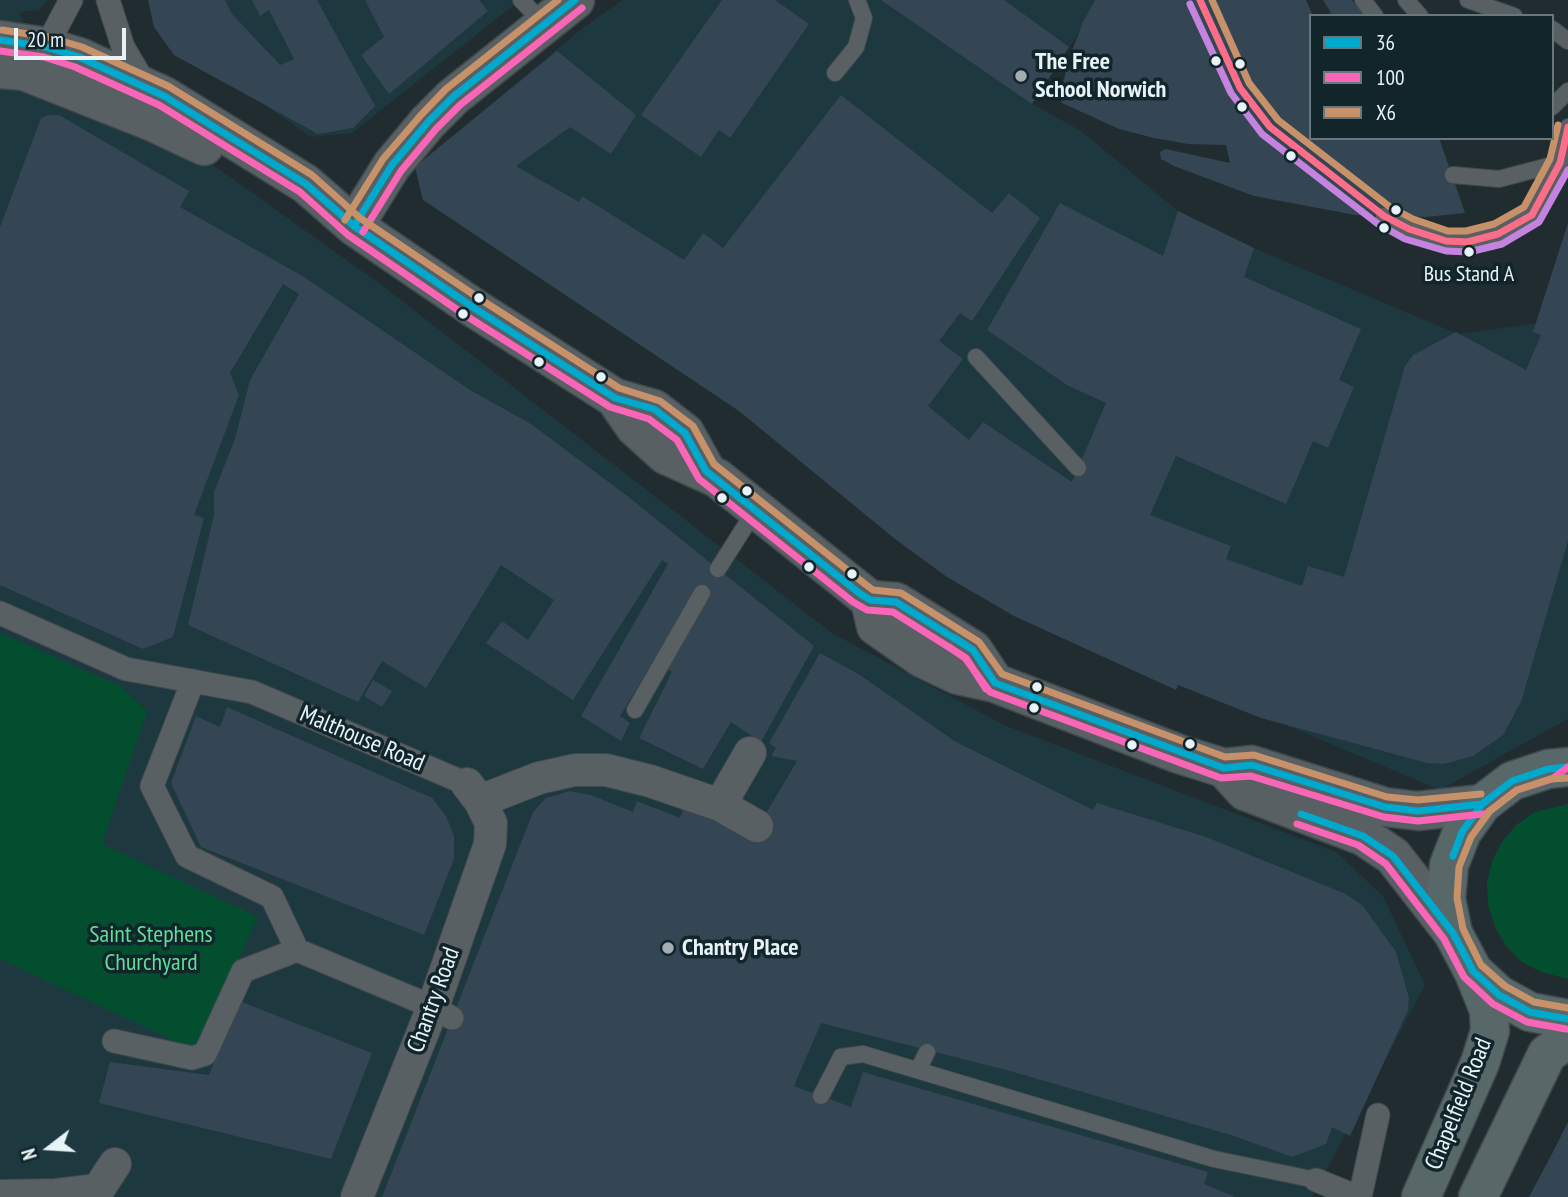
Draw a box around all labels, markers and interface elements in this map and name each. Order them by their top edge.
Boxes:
scale bar [18,14,130,58]
legend [1309,14,1554,140]
text: 20 m [27,26,64,53]
text: 36 [1376,29,1395,56]
place label: The Free School Norwich [1035,48,1166,104]
unlabelled marker [1209,54,1223,68]
unlabelled marker [1233,57,1247,71]
text: 100 [1376,64,1404,91]
marker: The Free School Norwich [1013,68,1029,84]
text: X6 [1376,99,1396,126]
unlabelled marker [1235,100,1249,114]
unlabelled marker [1284,149,1298,163]
unlabelled marker [1389,203,1403,217]
unlabelled marker [1377,221,1391,235]
marker: Bus Stand A [1462,245,1476,259]
place label: Bus Stand A [1424,262,1514,288]
unlabelled marker [472,291,486,305]
unlabelled marker [456,307,470,321]
unlabelled marker [532,355,546,369]
unlabelled marker [594,370,608,384]
unlabelled marker [740,484,754,498]
unlabelled marker [715,491,729,505]
unlabelled marker [802,560,816,574]
unlabelled marker [845,567,859,581]
unlabelled marker [1030,680,1044,694]
street label: Malthouse Road [295,700,429,778]
unlabelled marker [1027,701,1041,715]
unlabelled marker [1183,737,1197,751]
unlabelled marker [1125,738,1139,752]
park label: Saint Stephens Churchyard [89,921,213,977]
place label: Chantry Place [682,934,799,962]
marker: Chantry Place [660,940,676,956]
street label: Chantry Road [402,943,466,1057]
street label: Chapelfield Road [1420,1034,1498,1174]
north arrow [14,1113,84,1183]
text: N [16,1146,42,1163]

